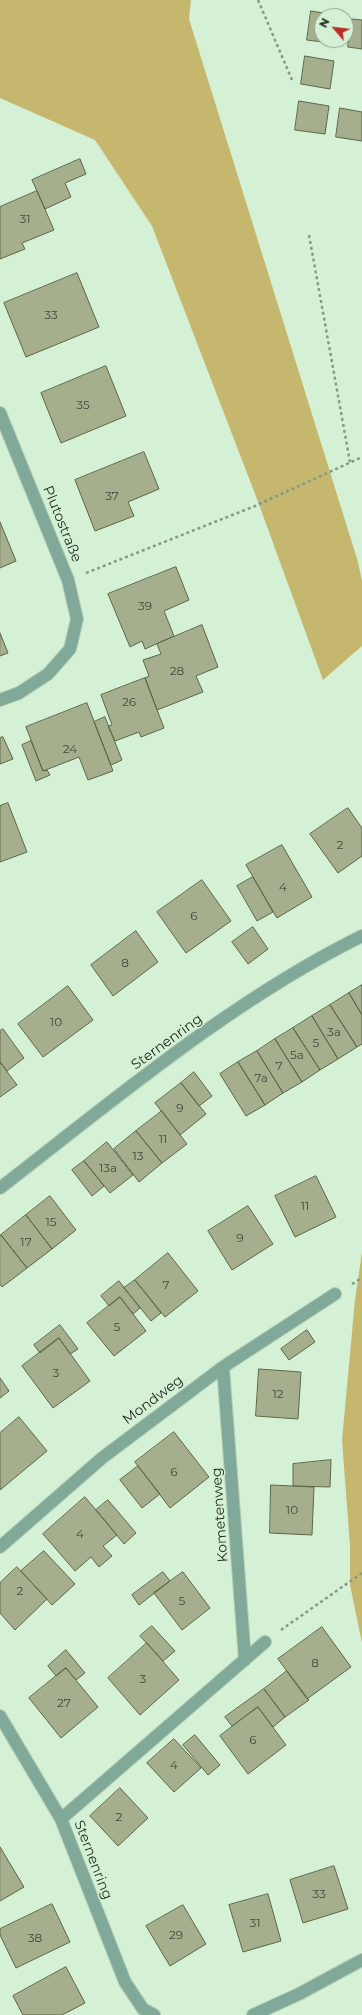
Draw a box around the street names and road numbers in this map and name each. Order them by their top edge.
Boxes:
street label: Plutostraße [39,483,85,565]
street label: Sternenring [128,1011,206,1073]
street label: Mondweg [119,1372,187,1428]
street label: Kometenweg [208,1467,232,1563]
street label: Sternenring [70,1818,116,1902]

